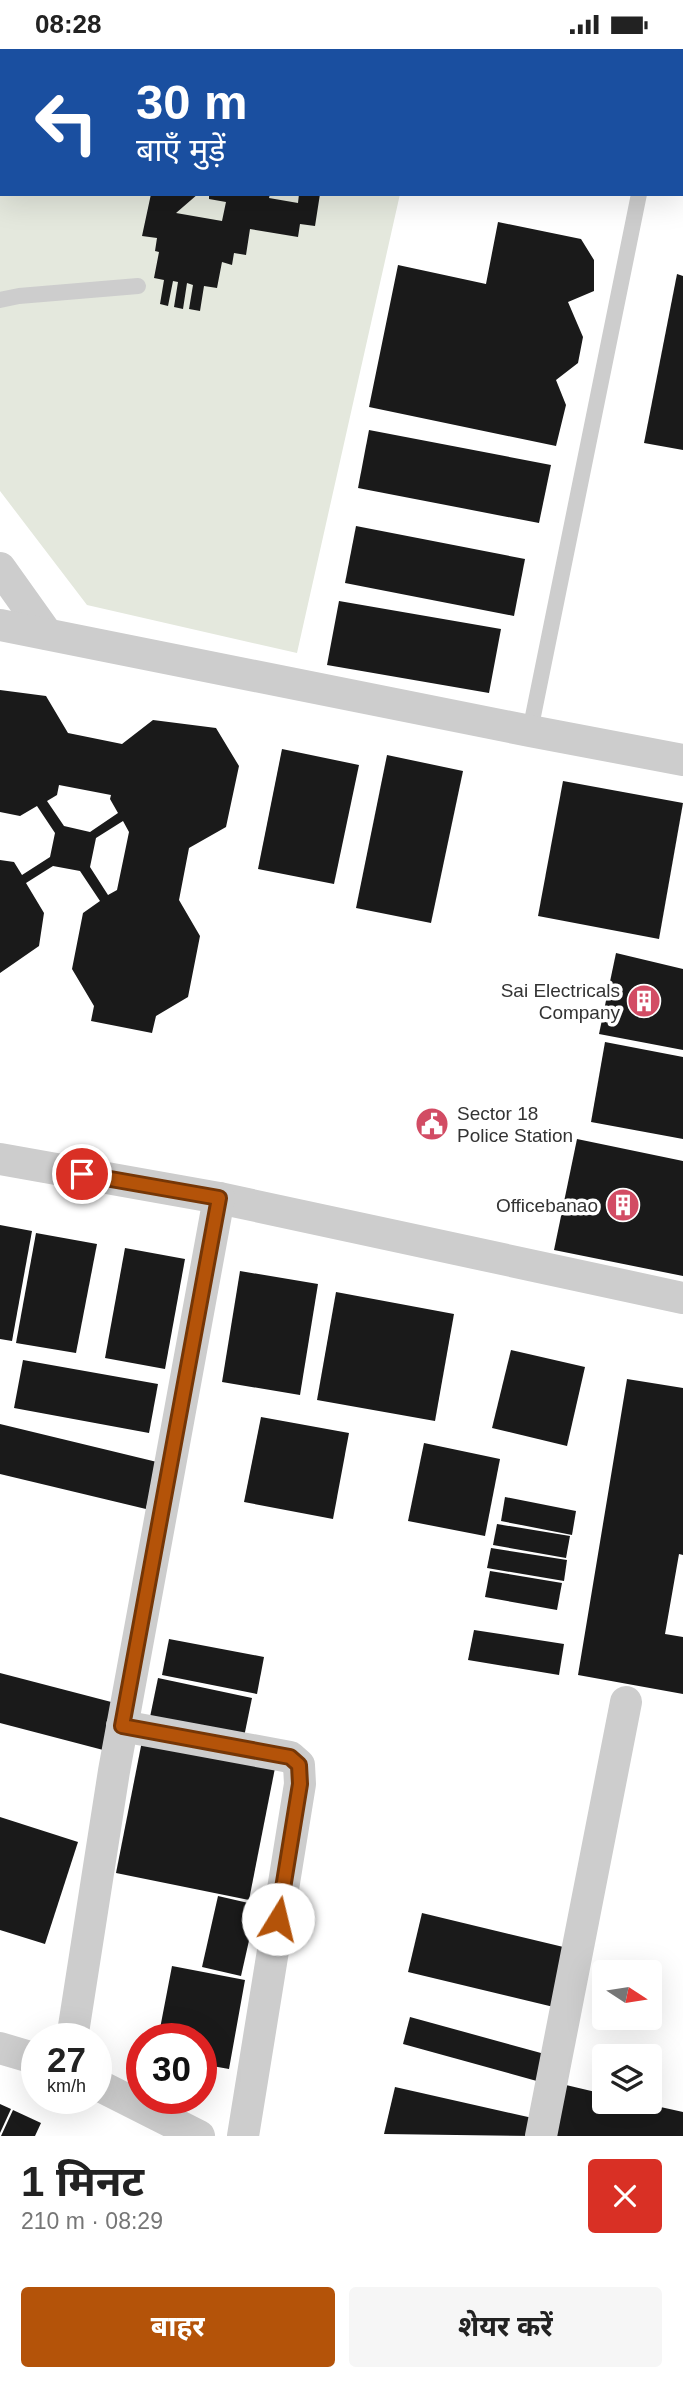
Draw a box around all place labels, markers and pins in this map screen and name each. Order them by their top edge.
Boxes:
place label: Sai Electricals Company [501,980,620,1023]
building icon: Sai Electricals Company [625,982,663,1020]
place label: Sector 18 Police Station [457,1103,573,1146]
public building icon: Sector 18 Police Station [413,1105,451,1143]
pin [52,1144,112,1204]
building icon: Officebanao [604,1186,642,1224]
place label: Officebanao [496,1195,598,1216]

